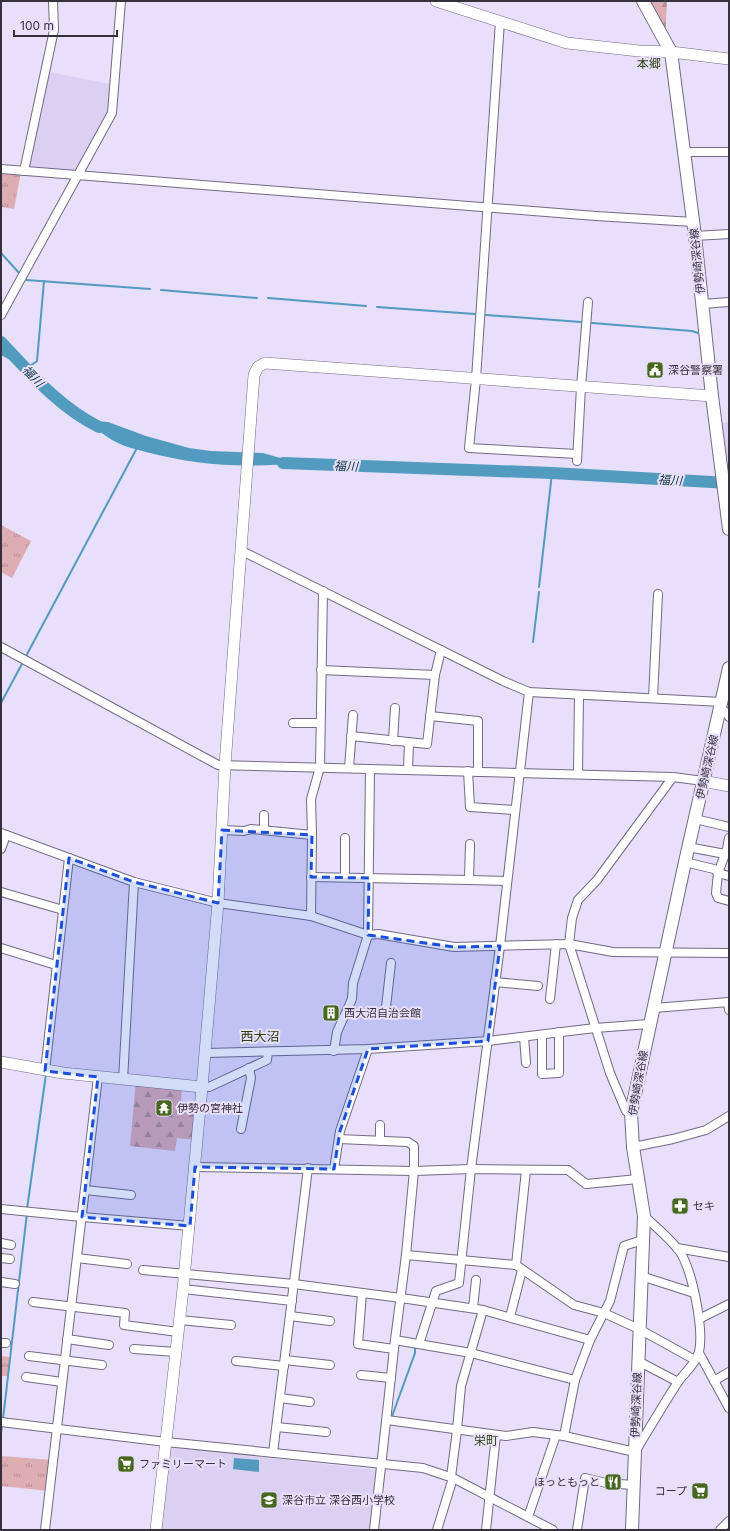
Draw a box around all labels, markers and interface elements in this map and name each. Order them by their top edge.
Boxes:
scale bar [14,12,117,38]
text: 100 m [20,18,54,33]
district label: 本郷 [637,56,661,71]
street label: 伊勢崎深谷線 [687,227,707,295]
public building icon: 深谷警察署 [645,360,665,380]
water label: 福川 [19,362,48,391]
place label: 深谷警察署 [668,363,723,377]
water label: 福川 [334,458,360,474]
water label: 福川 [658,472,684,488]
street label: 伊勢崎深谷線 [693,733,721,801]
building icon: 西大沼自治会館 [321,1003,341,1023]
place label: 西大沼自治会館 [344,1006,421,1020]
district label: 西大沼 [240,1028,280,1044]
street label: 伊勢崎深谷線 [625,1049,651,1117]
temple icon: 伊勢の宮神社 [154,1098,174,1118]
place label: 伊勢の宮神社 [177,1101,243,1115]
pharmacy icon: セキ [670,1196,690,1216]
place label: セキ [693,1199,715,1213]
street label: 伊勢崎深谷線 [628,1372,644,1438]
district label: 栄町 [474,1433,498,1448]
supermarket icon: ファミリーマート [116,1454,136,1474]
place label: ファミリーマート [139,1457,227,1471]
restaurant icon: ほっともっと [603,1472,623,1492]
place label: ほっともっと [534,1475,600,1489]
supermarket icon: コープ [690,1481,710,1501]
place label: コープ [655,1484,687,1498]
school or university icon: 深谷市立 深谷西小学校 [259,1490,279,1510]
place label: 深谷市立 深谷西小学校 [282,1493,395,1507]

